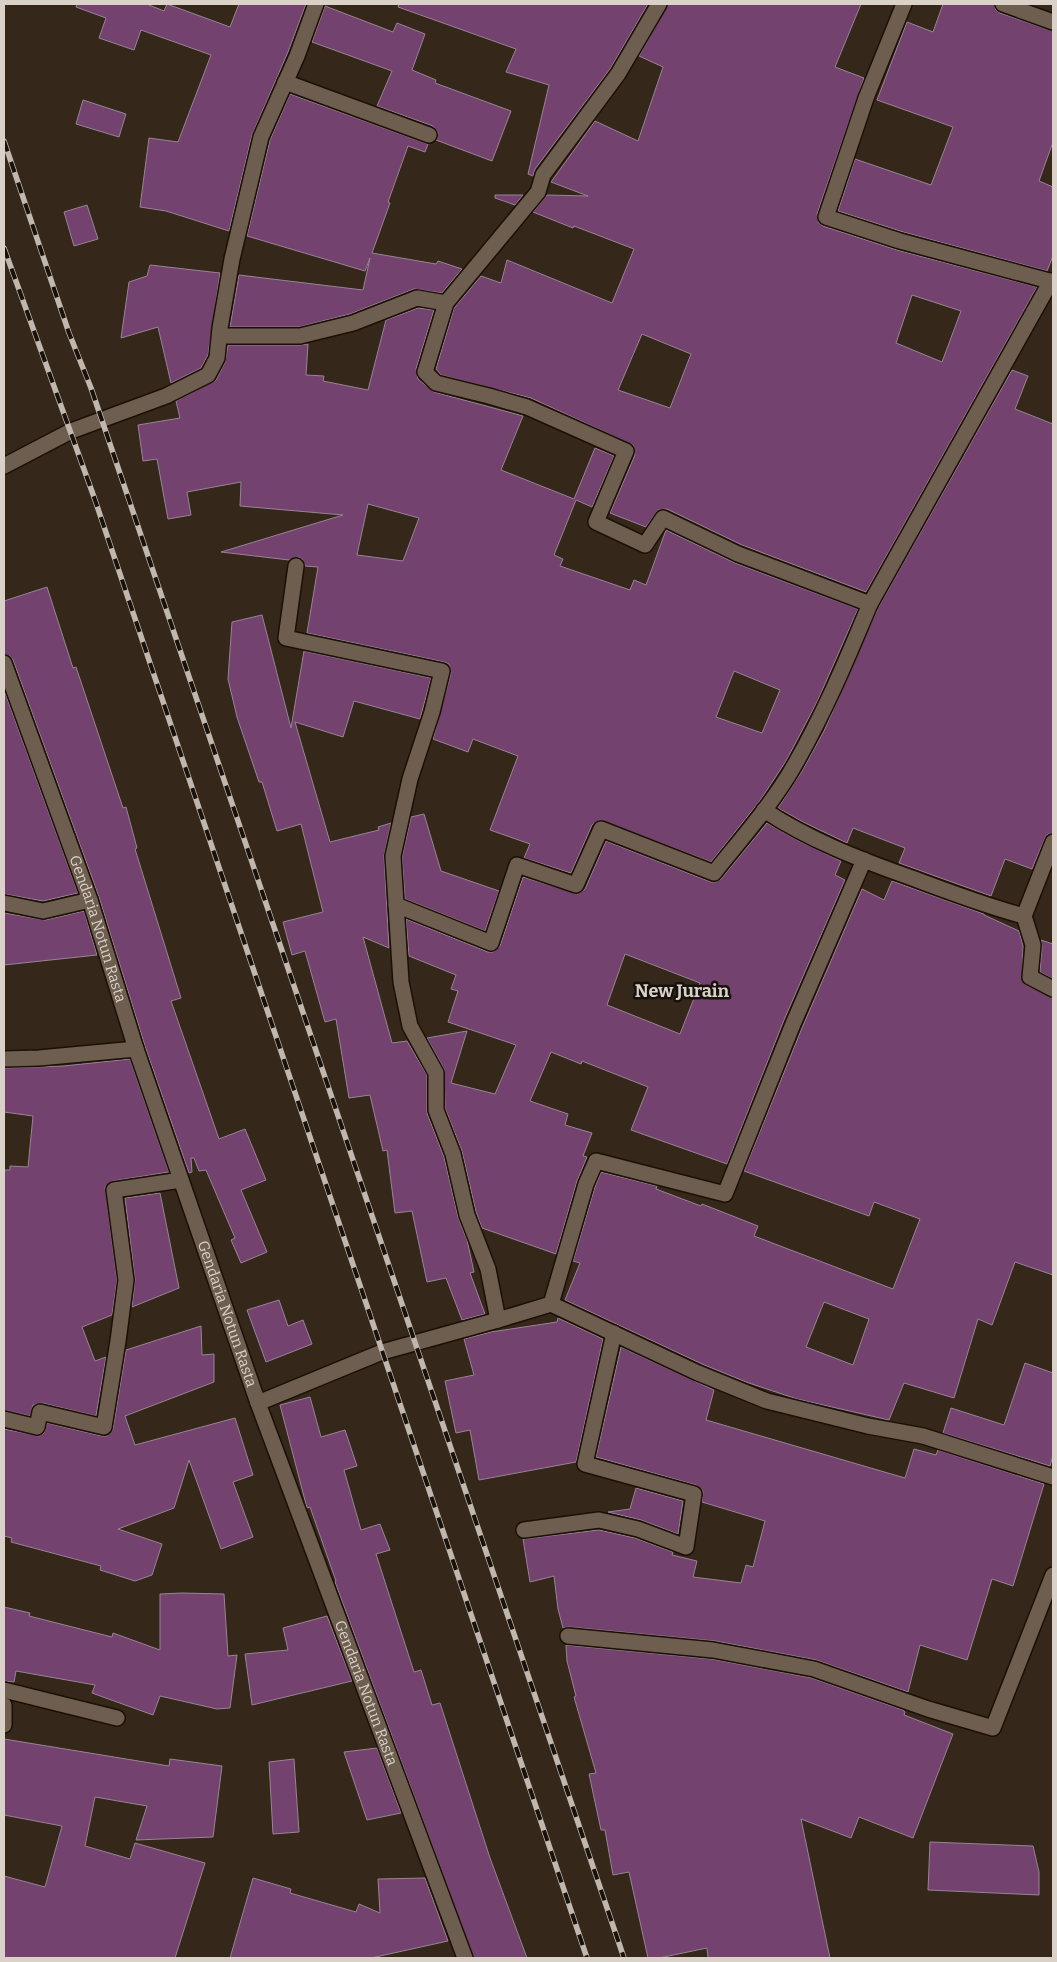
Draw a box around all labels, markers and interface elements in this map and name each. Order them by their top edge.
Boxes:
street label: Gendaria Notun Rasta [66,853,130,1005]
district label: New Jurain [635,980,730,1002]
street label: Gendaria Notun Rasta [194,1238,261,1389]
street label: Gendaria Notun Rasta [331,1618,401,1768]

